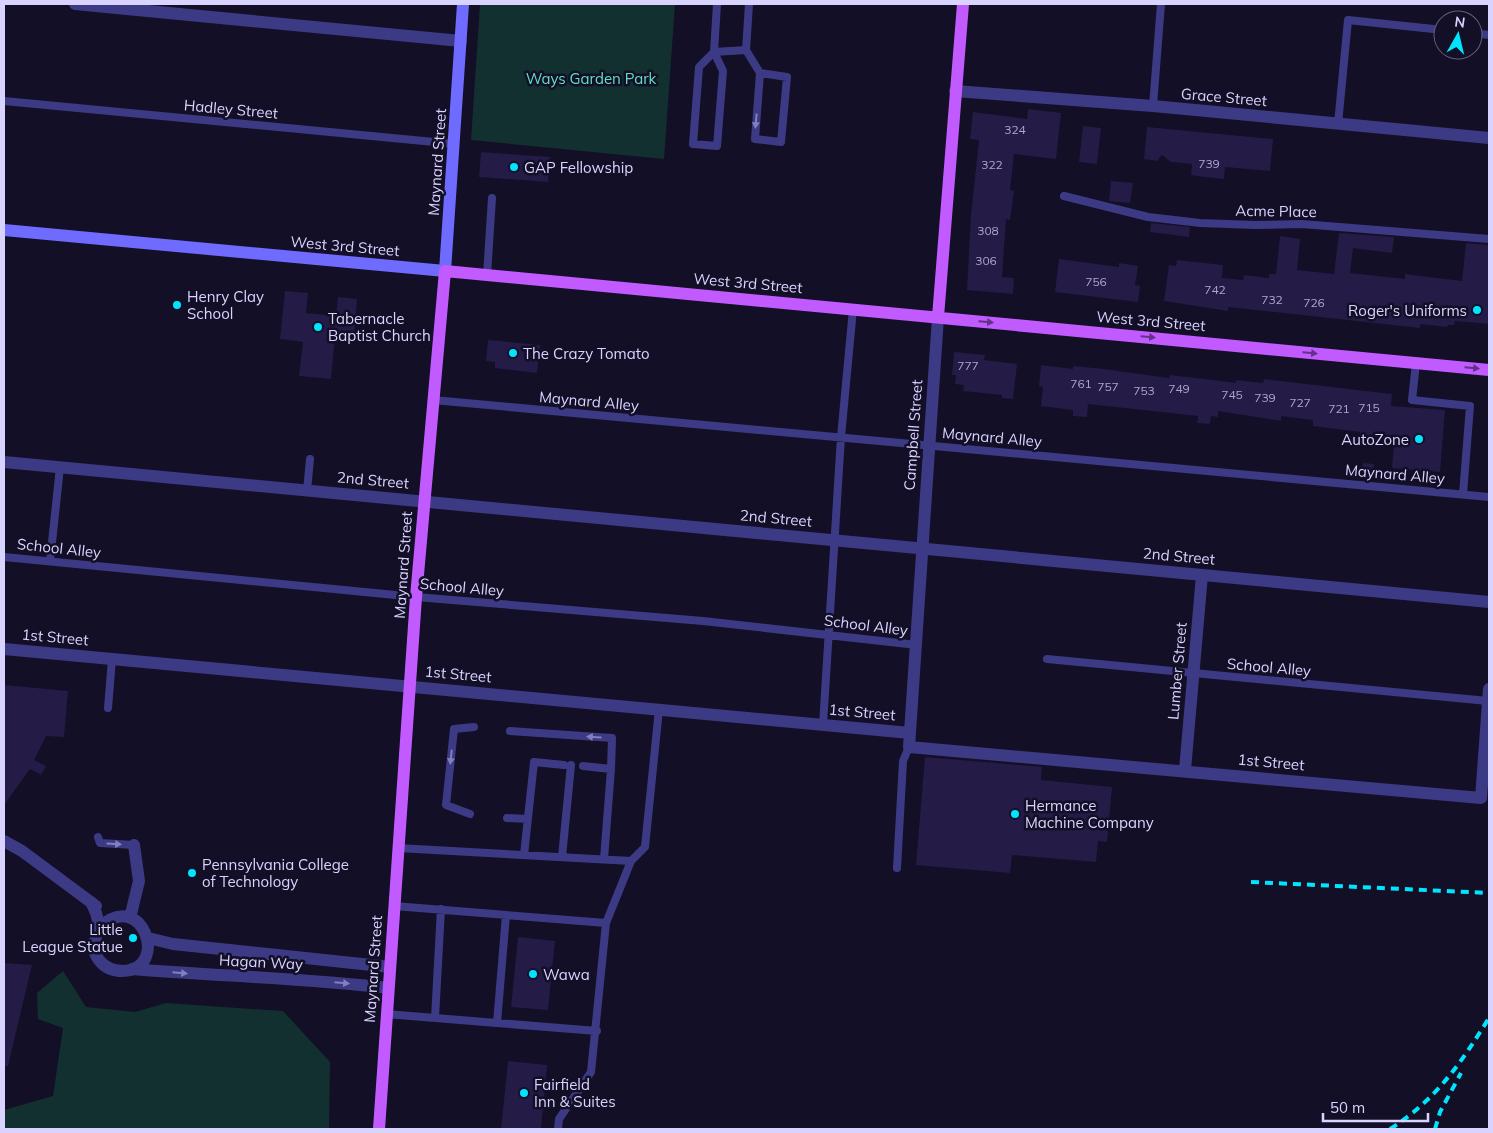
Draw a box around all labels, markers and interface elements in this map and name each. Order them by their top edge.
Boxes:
north arrow [1433,10,1483,60]
text: N [1453,12,1466,32]
park label: Ways Garden Park [526,69,657,88]
street label: Grace Street [1180,84,1268,110]
street label: Hadley Street [183,95,279,123]
street label: Maynard Street [424,108,450,216]
one-way arrow [752,114,760,130]
house number: 324 [1004,122,1026,137]
house number: 739 [1198,156,1220,171]
house number: 322 [981,157,1003,172]
place label: GAP Fellowship [524,158,633,177]
marker: GAP Fellowship [508,161,520,173]
street label: Acme Place [1235,201,1317,221]
house number: 308 [977,223,999,238]
street label: West 3rd Street [290,232,400,260]
house number: 306 [975,253,997,268]
street label: West 3rd Street [693,269,803,297]
house number: 756 [1085,274,1107,289]
house number: 742 [1204,282,1226,297]
place label: Henry Clay School [187,287,264,323]
house number: 732 [1261,292,1283,307]
house number: 726 [1303,295,1325,310]
marker: Henry Clay School [171,299,183,311]
place label: Roger's Uniforms [1348,301,1467,320]
marker: Roger's Uniforms [1471,304,1483,316]
street label: West 3rd Street [1096,307,1206,335]
place label: Tabernacle Baptist Church [328,309,431,345]
one-way arrow [979,318,995,326]
marker: Tabernacle Baptist Church [312,321,324,333]
one-way arrow [1140,333,1156,341]
place label: The Crazy Tomato [523,344,650,363]
marker: The Crazy Tomato [507,347,519,359]
one-way arrow [1302,349,1318,357]
house number: 777 [957,358,979,373]
one-way arrow [1464,364,1480,372]
house number: 761 [1070,376,1092,391]
street label: Campbell Street [900,379,926,491]
house number: 757 [1097,379,1119,394]
house number: 749 [1168,381,1190,396]
house number: 753 [1133,383,1155,398]
street label: Maynard Alley [538,387,640,415]
house number: 745 [1221,387,1243,402]
house number: 739 [1254,390,1276,405]
house number: 727 [1289,395,1311,410]
house number: 715 [1358,400,1380,415]
house number: 721 [1328,401,1350,416]
street label: Maynard Alley [941,423,1043,451]
place label: AutoZone [1341,430,1409,449]
marker: AutoZone [1413,433,1425,445]
street label: Maynard Alley [1344,460,1446,488]
street label: 2nd Street [336,467,410,493]
street label: 2nd Street [739,505,813,531]
street label: Maynard Street [390,511,416,619]
street label: School Alley [16,534,102,562]
street label: 2nd Street [1142,543,1216,569]
street label: School Alley [419,574,505,600]
street label: School Alley [823,610,909,640]
street label: Lumber Street [1163,621,1191,721]
street label: 1st Street [21,625,89,649]
street label: School Alley [1226,654,1312,680]
street label: 1st Street [424,662,492,686]
street label: 1st Street [828,700,896,724]
one-way arrow [586,732,602,740]
one-way arrow [447,749,455,765]
street label: 1st Street [1237,750,1305,774]
place label: Hermance Machine Company [1025,796,1154,832]
marker: Hermance Machine Company [1009,808,1021,820]
one-way arrow [106,840,122,848]
place label: Pennsylvania College of Technology [202,855,349,891]
marker: Pennsylvania College of Technology [186,867,198,879]
street label: Maynard Street [360,915,386,1023]
place label: Little League Statue [22,920,123,956]
marker: Little League Statue [127,932,139,944]
street label: Hagan Way [219,950,303,974]
place label: Wawa [543,965,590,984]
marker: Wawa [527,968,539,980]
one-way arrow [173,969,189,977]
one-way arrow [335,979,351,987]
place label: Fairfield Inn & Suites [534,1075,616,1111]
marker: Fairfield Inn & Suites [518,1087,530,1099]
scale bar [1323,1090,1428,1122]
text: 50 m [1330,1098,1365,1117]

